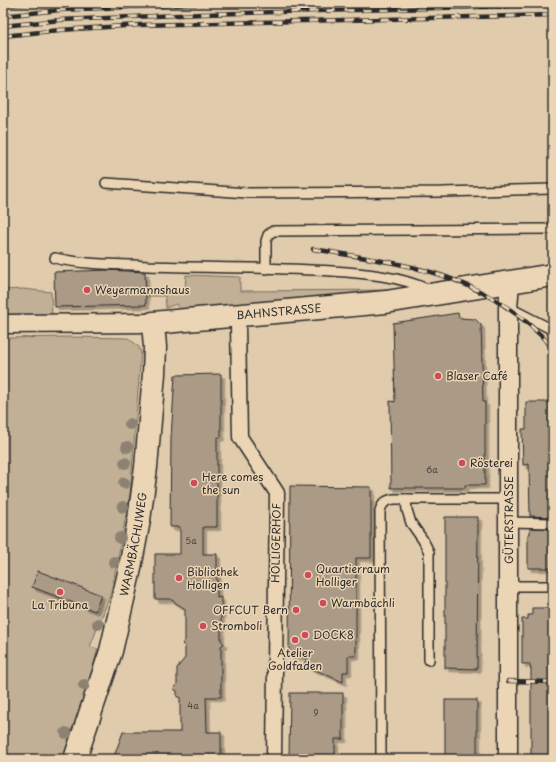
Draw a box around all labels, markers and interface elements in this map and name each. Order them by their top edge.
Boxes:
place label: Weyermannshaus [95,281,190,298]
marker: Weyermannshaus [82,285,92,295]
street label: BAHNSTRASSE [235,299,322,323]
place label: Blaser Café [446,367,508,384]
marker: Blaser Café [433,371,443,381]
place label: Rösterei [470,454,513,471]
marker: Rösterei [457,458,467,468]
house number: 6a [426,462,438,476]
place label: Here comes the sun [202,468,263,498]
street label: GÜTERSTRASSE [500,476,517,564]
marker: Here comes the sun [189,478,199,488]
street label: WARMBÄCHLIWEG [115,491,151,598]
street label: HOLLIGERHOF [266,503,285,583]
house number: 5a [185,533,197,547]
place label: Quartierraum Holliger [316,560,390,590]
place label: Bibliothek Holligen [187,563,240,593]
marker: Quartierraum Holliger [303,570,313,580]
marker: Bibliothek Holligen [174,573,184,583]
marker: La Tribuna [55,587,65,597]
place label: Warmbächli [331,594,395,611]
place label: La Tribuna [32,596,88,613]
marker: Warmbächli [318,598,328,608]
place label: OFFCUT Bern [213,601,288,618]
marker: OFFCUT Bern [291,605,301,615]
place label: Stromboli [211,617,262,634]
marker: Stromboli [198,621,208,631]
place label: DOCK8 [313,626,354,643]
marker: DOCK8 [300,630,310,640]
marker: Atelier Goldfaden [290,635,300,645]
place label: Atelier Goldfaden [268,644,322,674]
house number: 4a [187,698,199,712]
house number: 9 [313,705,319,719]

